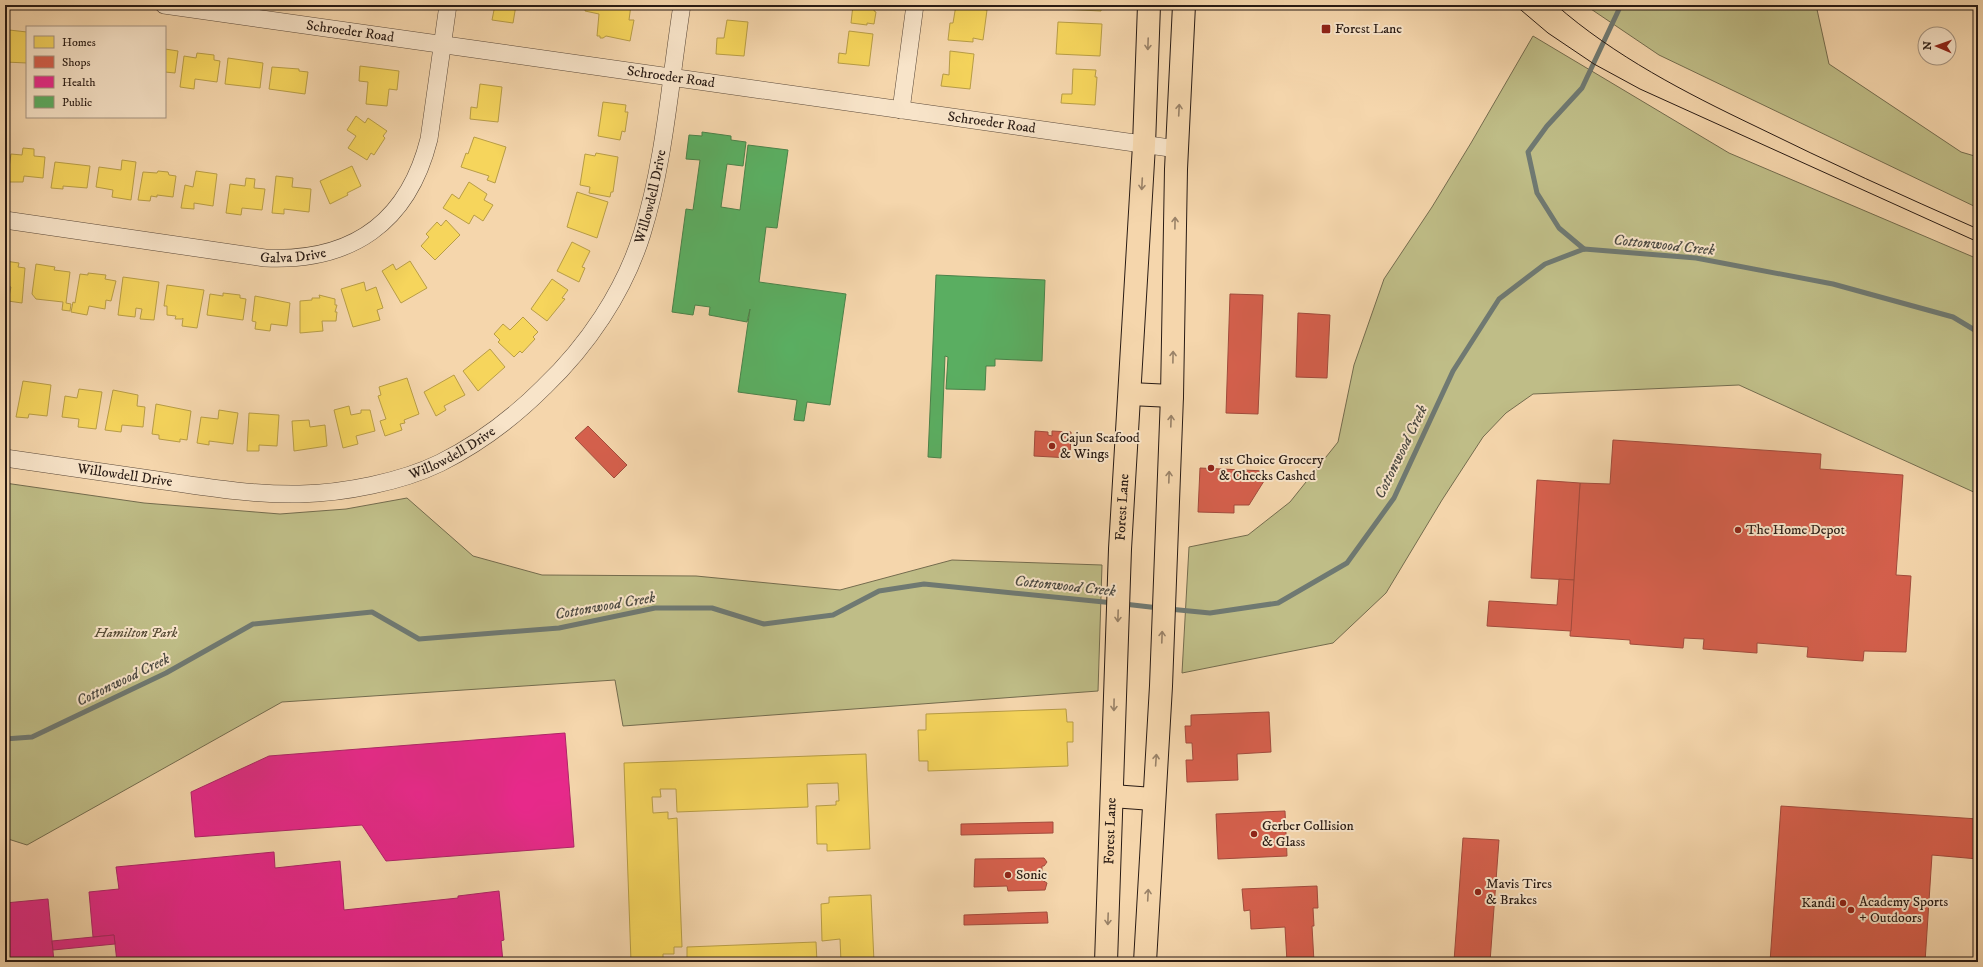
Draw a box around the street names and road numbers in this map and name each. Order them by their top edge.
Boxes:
street label: Schroeder Road [305,16,395,47]
street label: Schroeder Road [626,62,716,92]
street label: Schroeder Road [947,108,1037,138]
street label: Willowdell Drive [630,148,670,247]
street label: Galva Drive [260,244,328,267]
street label: Willowdell Drive [406,423,499,484]
street label: Willowdell Drive [75,459,174,491]
street label: Forest Lane [1111,473,1133,541]
street label: Forest Lane [1100,797,1121,865]

